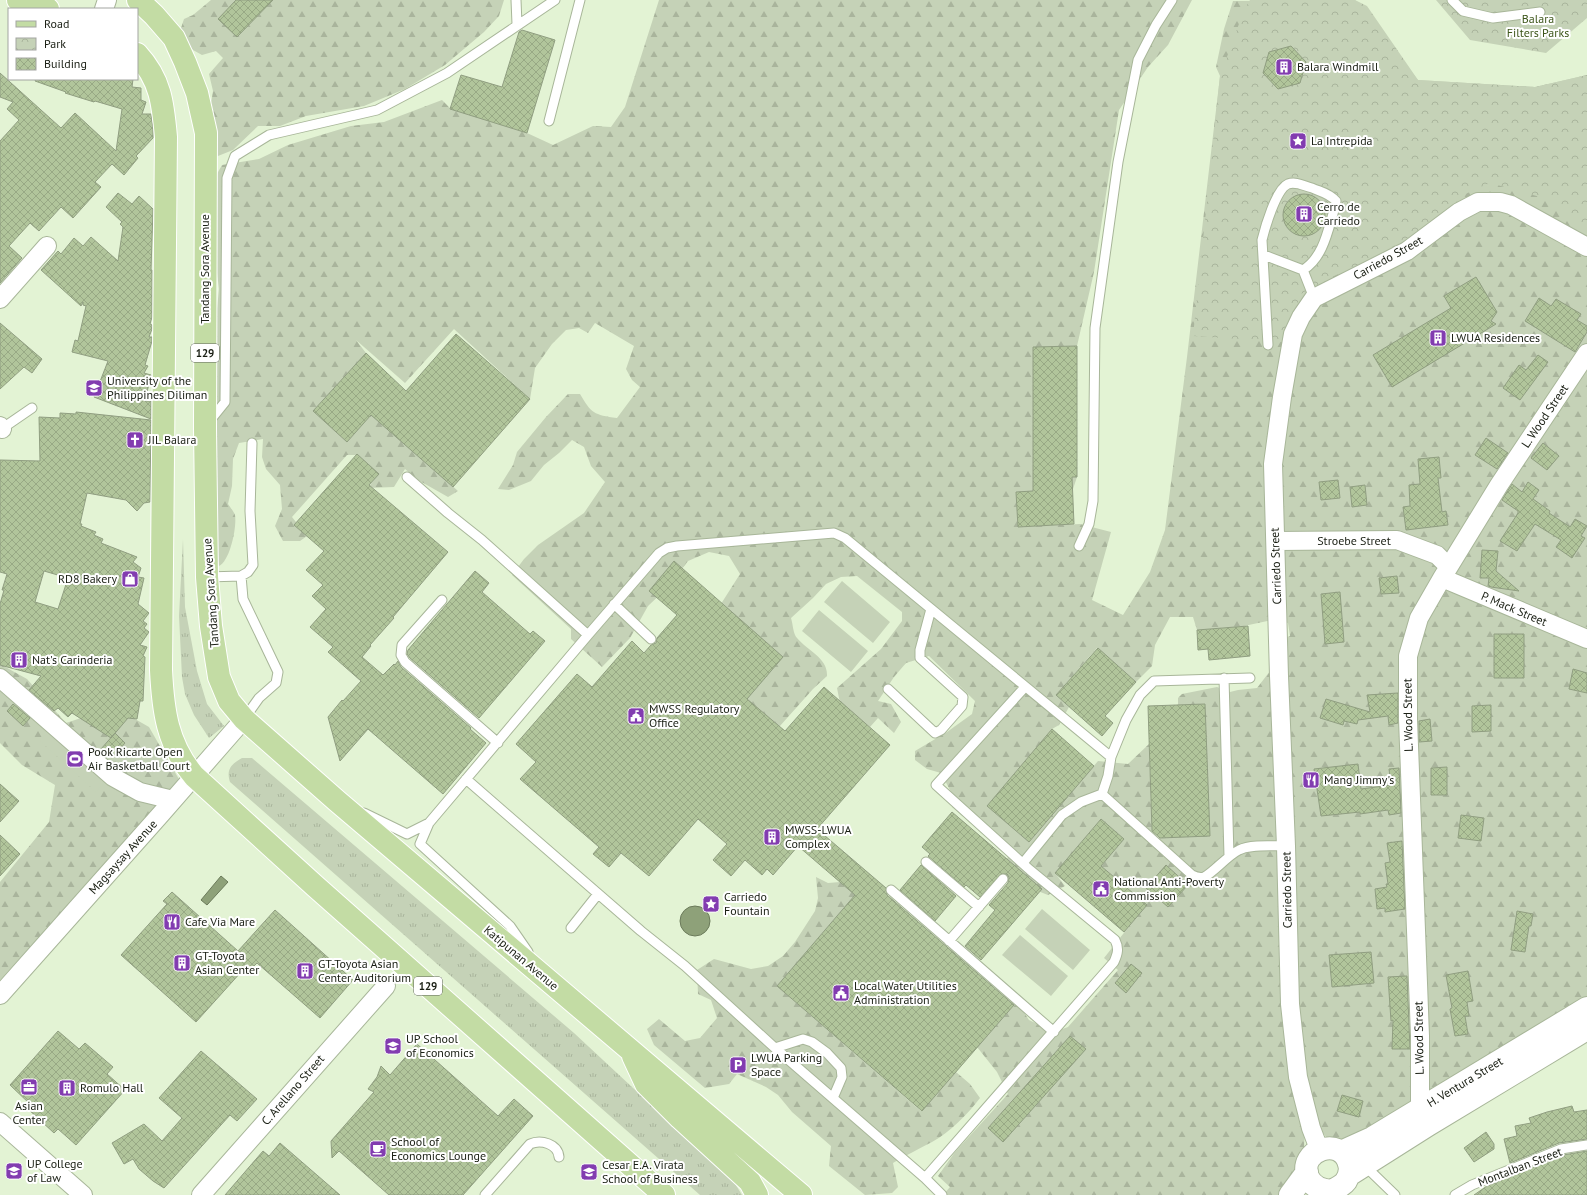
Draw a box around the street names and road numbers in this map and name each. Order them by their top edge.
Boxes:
street label: Tandang Sora Avenue [197,214,212,324]
street label: Carriedo Street [1351,232,1425,283]
road number: 129 [191,344,219,362]
street label: L. Wood Street [1518,381,1571,450]
street label: Carriedo Street [1267,527,1284,605]
street label: Stroebe Street [1317,533,1391,548]
street label: Tandang Sora Avenue [199,538,222,648]
street label: P. Mack Street [1479,588,1549,629]
street label: L. Wood Street [1399,678,1416,752]
street label: Magsaysay Avenue [85,816,160,897]
street label: Carriedo Street [1278,851,1295,929]
street label: Katipunan Avenue [481,922,562,993]
road number: 129 [414,977,442,995]
street label: L. Wood Street [1410,1001,1427,1075]
street label: C. Arellano Street [258,1051,327,1128]
street label: H. Ventura Street [1424,1053,1505,1110]
street label: Montalban Street [1476,1144,1564,1189]

